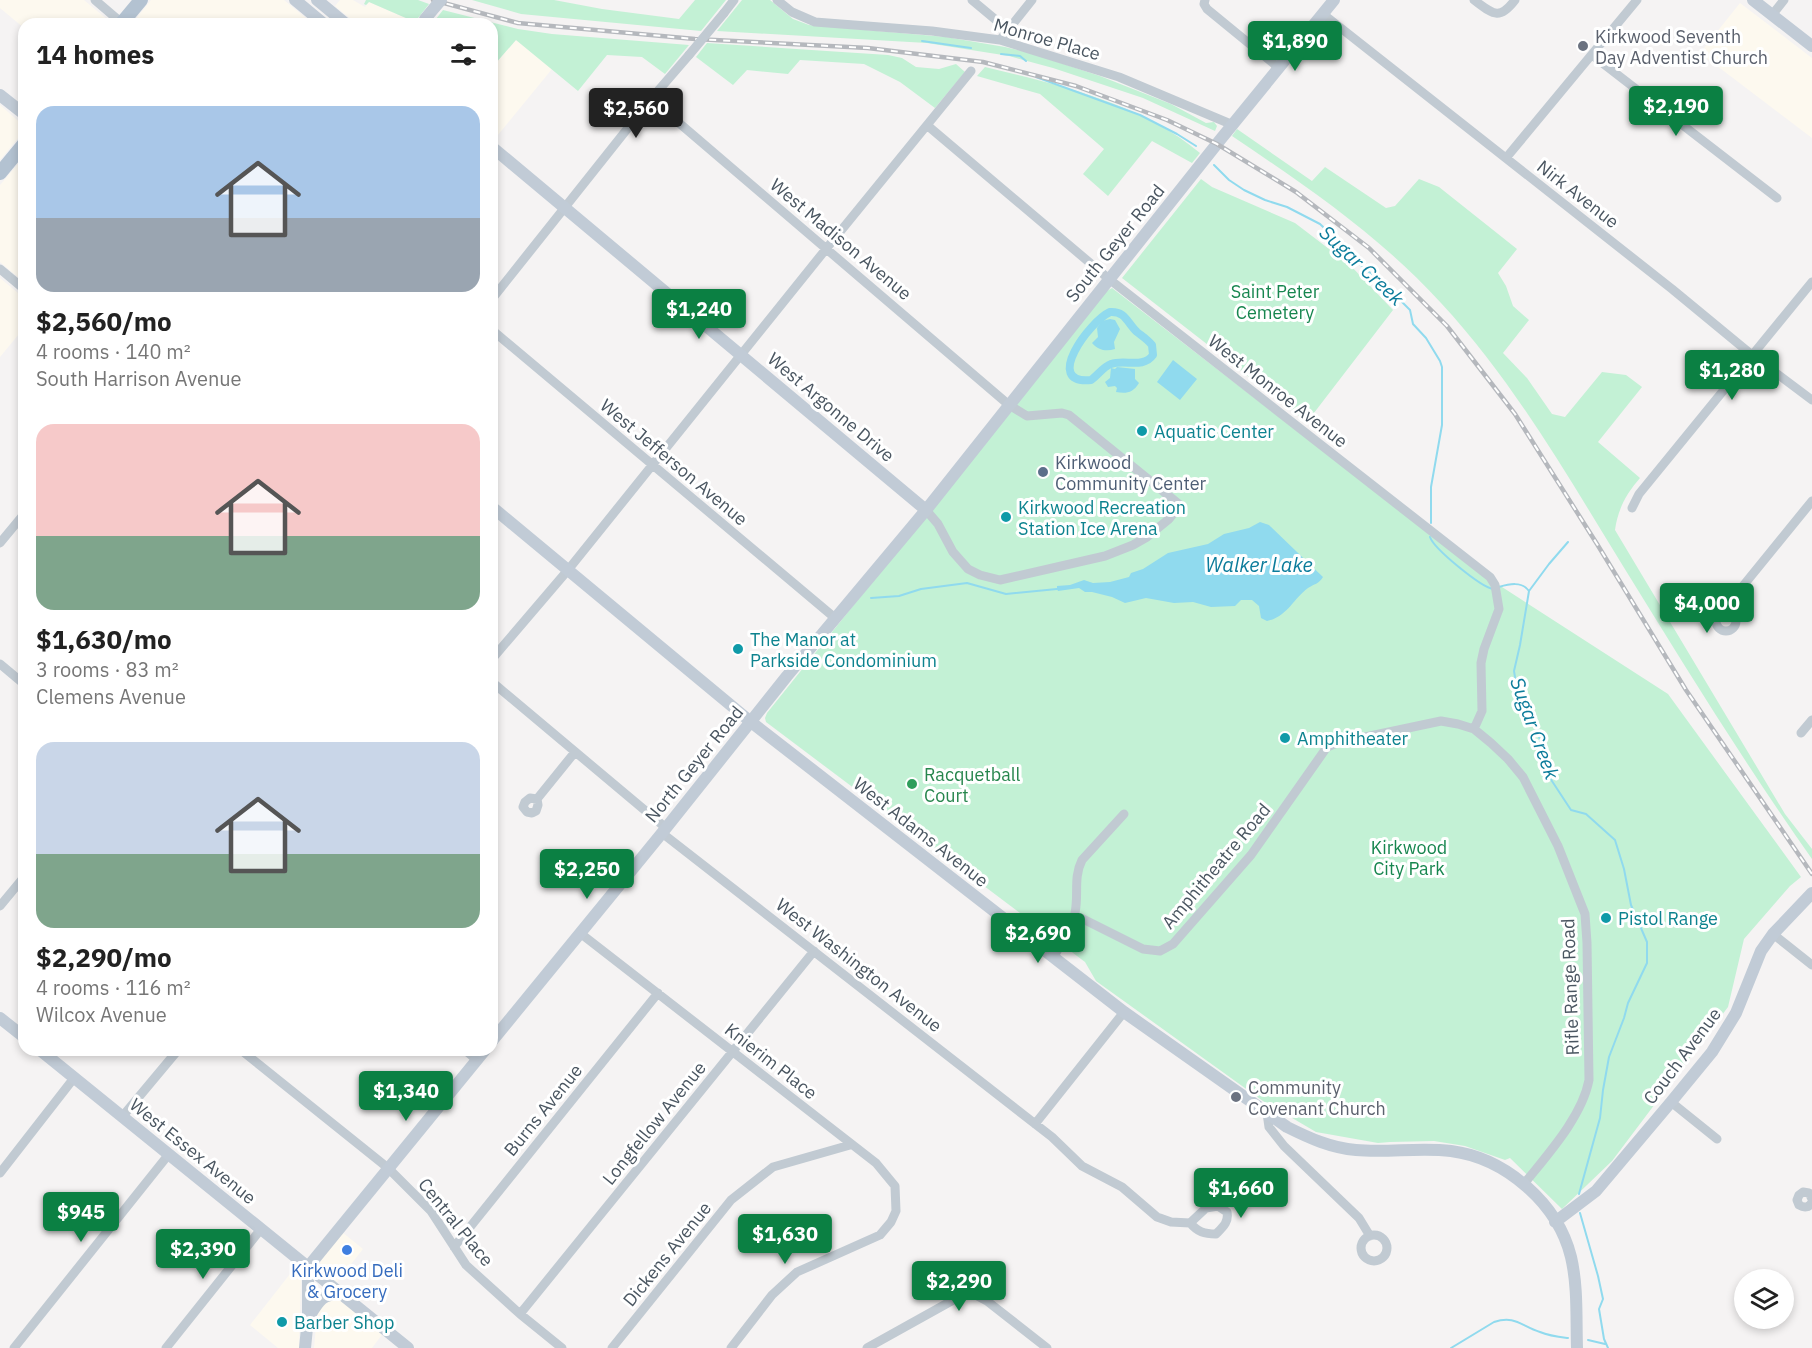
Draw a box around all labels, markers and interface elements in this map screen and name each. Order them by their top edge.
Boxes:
street label: Monroe Place [991,13,1103,65]
pin: $1,890 [1246,21,1344,72]
place label: Kirkwood Seventh Day Adventist Church [1595,25,1768,69]
text: $1,890 [1262,27,1328,54]
text: 14 homes [36,37,154,71]
icon: filters [447,38,480,71]
marker: Kirkwood Seventh Day Adventist Church [1576,39,1590,53]
pin: $2,190 [1627,86,1725,137]
pin: $2,560 [587,88,685,139]
text: $2,190 [1643,92,1709,119]
text: $2,560 [603,94,669,121]
icon: home [204,145,312,253]
street label: Nirk Avenue [1532,155,1624,233]
street label: West Madison Avenue [766,173,916,305]
street label: South Geyer Road [1060,179,1170,307]
water label: Sugar Creek [1314,219,1411,312]
park label: Saint Peter Cemetery [1231,280,1320,324]
pin: $1,240 [650,289,748,340]
text: $1,240 [666,295,732,322]
text: $2,560/mo [36,304,172,338]
street label: West Monroe Avenue [1204,329,1352,453]
text: 4 rooms · 140 m² [36,338,191,365]
street label: West Argonne Drive [763,347,899,467]
pin: $1,280 [1683,350,1781,401]
text: $1,280 [1699,356,1765,383]
text: South Harrison Avenue [36,365,242,392]
street label: West Jefferson Avenue [596,394,752,530]
place label: Aquatic Center [1154,420,1274,443]
marker: Aquatic Center [1135,424,1149,438]
place label: Kirkwood Community Center [1055,451,1207,495]
icon: home [204,463,312,571]
marker: Kirkwood Community Center [1036,465,1050,479]
place label: Kirkwood Recreation Station Ice Arena [1018,496,1186,540]
marker: Kirkwood Recreation Station Ice Arena [999,510,1013,524]
water label: Walker Lake [1205,551,1313,578]
pin: $4,000 [1658,583,1756,634]
text: $4,000 [1674,589,1740,616]
text: $1,630/mo [36,622,172,656]
place label: The Manor at Parkside Condominium [750,628,937,672]
marker: The Manor at Parkside Condominium [731,642,745,656]
text: 3 rooms · 83 m² [36,656,179,683]
water label: Sugar Creek [1504,673,1566,783]
text: Clemens Avenue [36,683,186,710]
street label: North Geyer Road [640,701,748,827]
place label: Amphitheater [1297,727,1409,750]
marker: Amphitheater [1278,731,1292,745]
place label: Racquetball Court [924,763,1021,807]
street label: West Adams Avenue [849,772,993,892]
marker: Racquetball Court [905,777,919,791]
icon: home [204,781,312,889]
street label: Amphitheatre Road [1157,799,1275,933]
park label: Kirkwood City Park [1371,836,1447,880]
pin: $2,250 [538,849,636,900]
text: $2,250 [554,855,620,882]
street label: West Washington Avenue [771,893,947,1037]
place label: Pistol Range [1618,907,1718,930]
marker: Pistol Range [1599,911,1613,925]
pin: $2,690 [989,913,1087,964]
street label: Rifle Range Road [1556,918,1584,1056]
text: $2,690 [1005,919,1071,946]
text: $2,290/mo [36,940,172,974]
text: 4 rooms · 116 m² [36,974,191,1001]
text: Wilcox Avenue [36,1001,167,1028]
street label: Couch Avenue [1638,1003,1726,1109]
street label: Knierim Place [720,1018,822,1104]
street label: Longfellow Avenue [597,1057,711,1189]
street label: Burns Avenue [499,1059,587,1161]
pin: $1,340 [357,1071,455,1122]
place label: Community Covenant Church [1248,1076,1386,1120]
text: $1,340 [373,1077,439,1104]
marker: Community Covenant Church [1229,1090,1243,1104]
street label: West Essex Avenue [125,1093,261,1209]
pin: $1,660 [1192,1168,1290,1219]
street label: Central Place [413,1173,499,1271]
text: $1,660 [1208,1174,1274,1201]
pin: $945 [45,1192,117,1243]
street label: Dickens Avenue [618,1197,716,1311]
text: $945 [57,1198,105,1225]
pin: $1,630 [736,1214,834,1265]
text: $1,630 [752,1220,818,1247]
pin: $2,390 [154,1229,252,1280]
text: $2,390 [170,1235,236,1262]
marker: Kirkwood Deli & Grocery [340,1243,354,1257]
place label: Kirkwood Deli & Grocery [291,1259,403,1303]
pin: $2,290 [910,1261,1008,1312]
text: $2,290 [926,1267,992,1294]
map controls [1734,1269,1794,1329]
button: layers [1734,1269,1794,1329]
place label: Barber Shop [294,1311,394,1334]
marker: Barber Shop [275,1315,289,1329]

